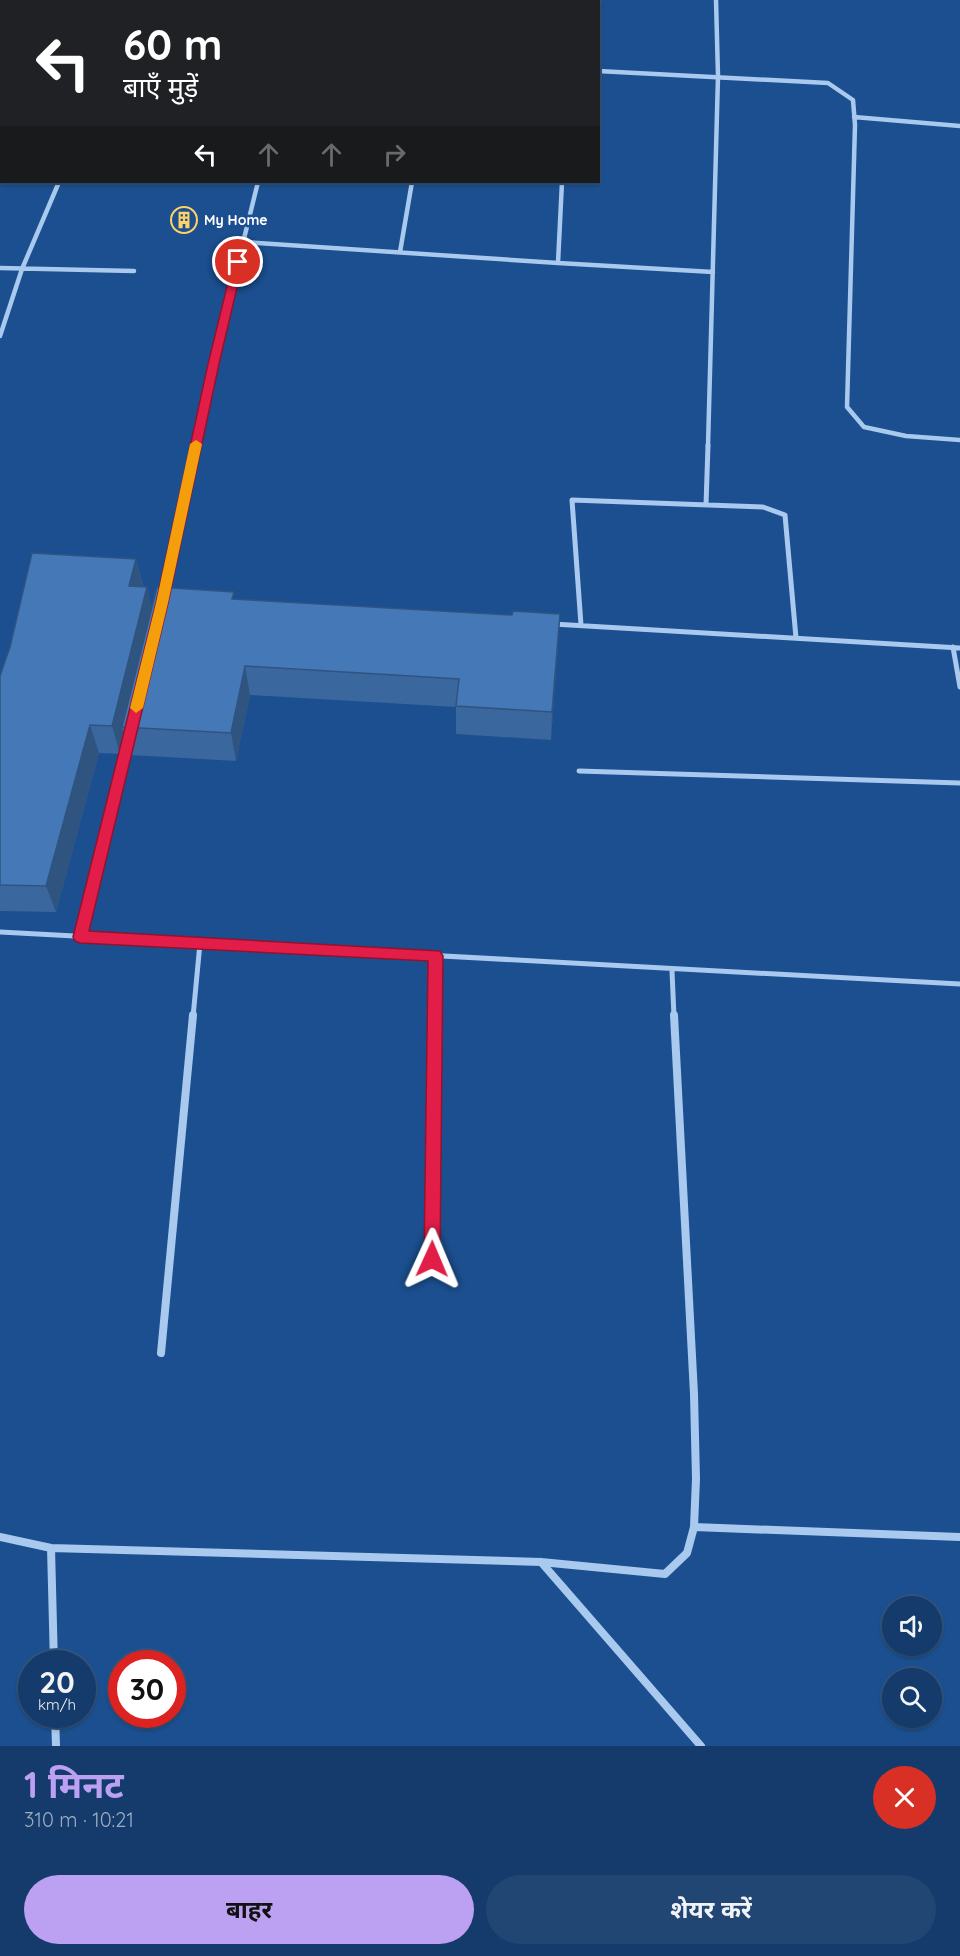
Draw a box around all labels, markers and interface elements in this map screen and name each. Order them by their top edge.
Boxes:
text: 60 m [123,18,223,71]
icon: left [24,24,102,102]
text: बाएँ मुड़ें [123,70,198,104]
icon: left [189,138,222,171]
icon: ahead [252,138,285,171]
icon: ahead [315,138,348,171]
icon: right [378,138,411,171]
building icon: My Home [169,205,199,235]
place label: My Home [204,211,268,229]
pin [212,236,263,287]
icon: arrive [221,245,254,278]
position arrow [400,1227,464,1291]
map controls [882,1596,942,1728]
button: sound [882,1596,942,1656]
speed limit sign: 30 [108,1650,186,1728]
text: 20 [39,1663,75,1701]
button: search [882,1668,942,1728]
text: km/h [38,1695,76,1714]
text: 1 मिनट [24,1762,124,1807]
button: close [873,1766,936,1829]
text: 310 m · 10:21 [24,1807,134,1832]
button: बाहर [24,1875,474,1944]
button: शेयर करें [486,1875,936,1944]

